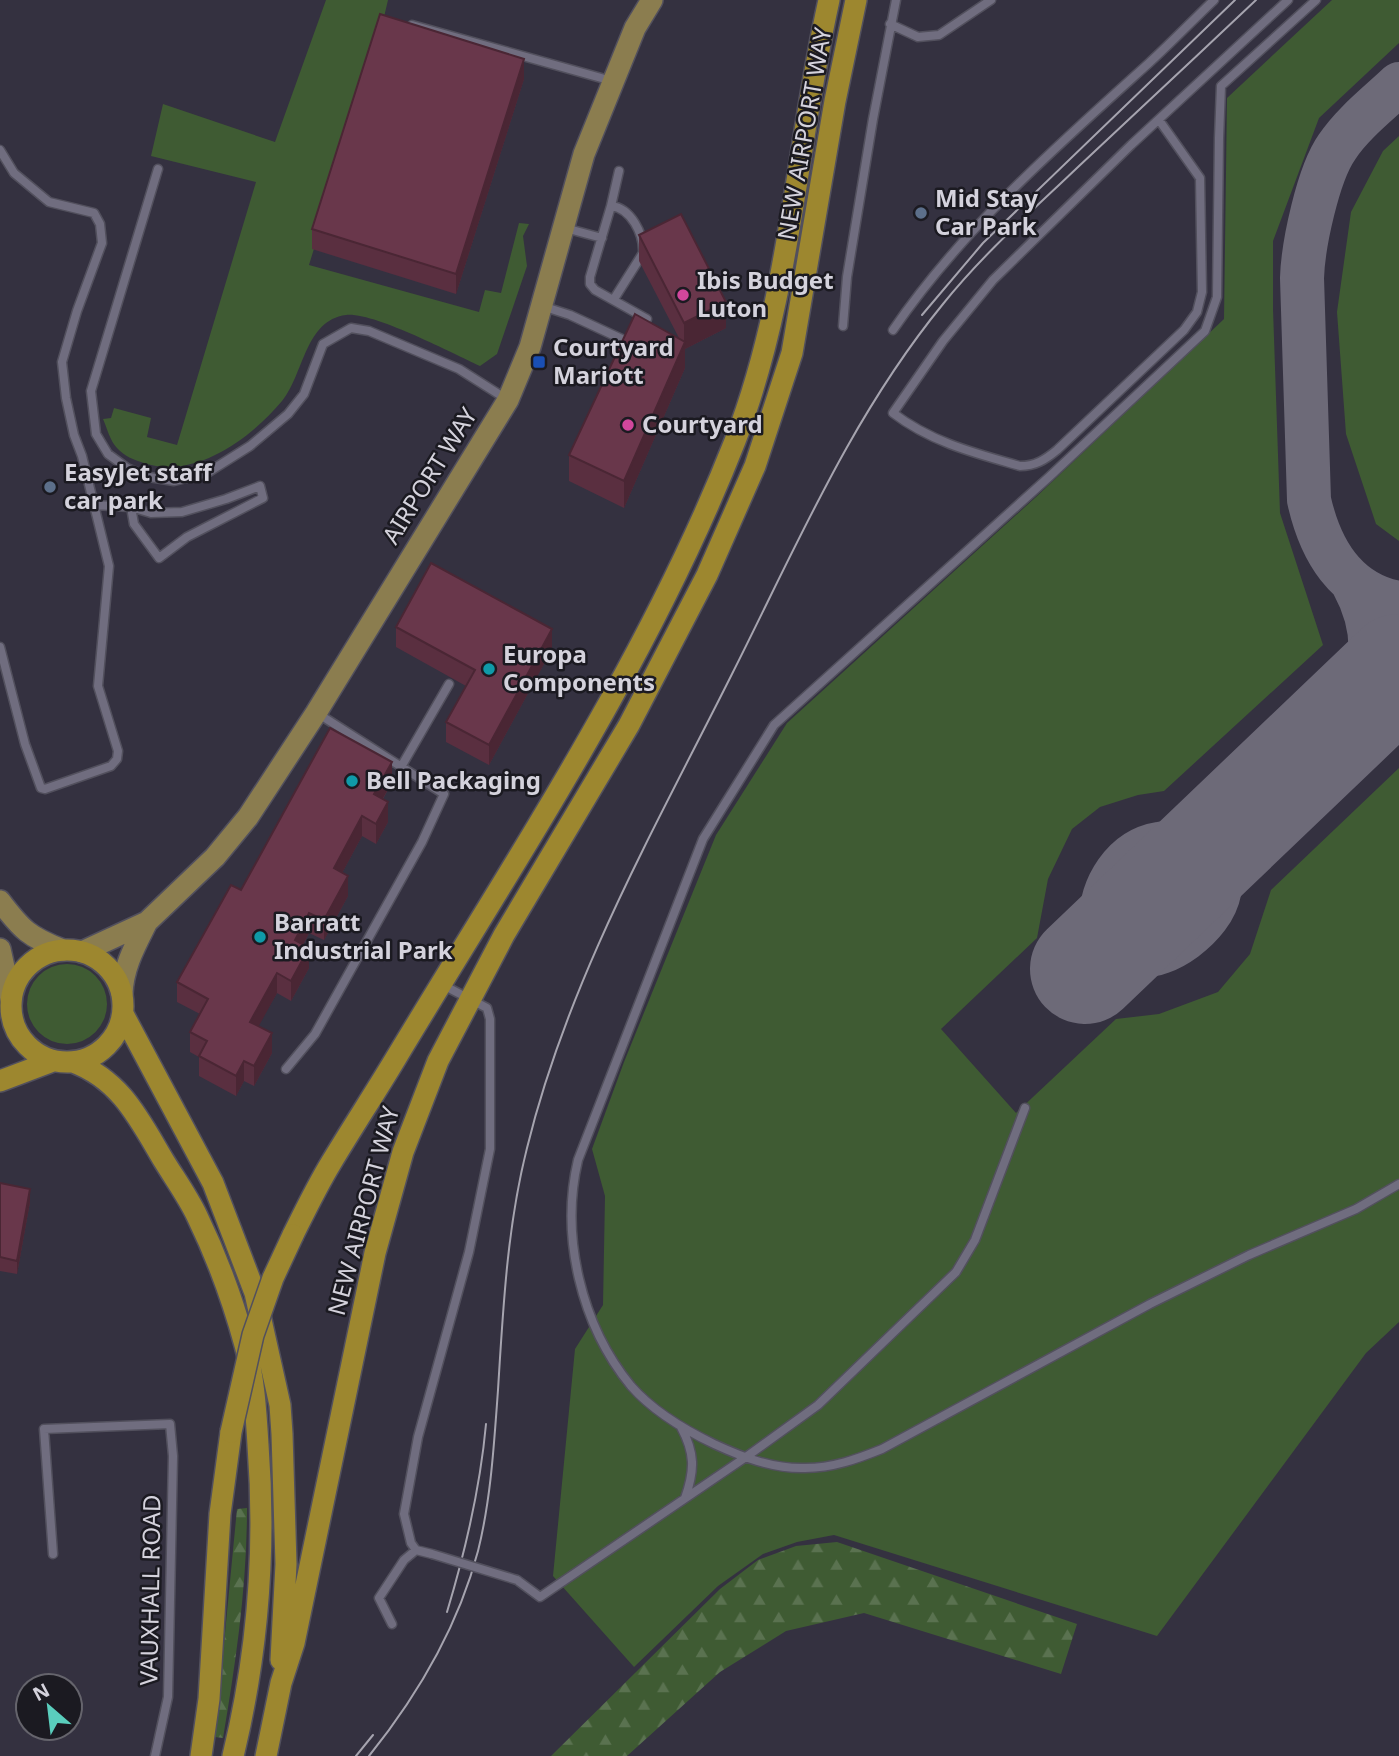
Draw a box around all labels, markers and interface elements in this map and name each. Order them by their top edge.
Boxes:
street label: NEW AIRPORT WAY [769,25,839,243]
place label: Mid Stay Car Park [935,181,1038,242]
marker: Mid Stay Car Park [913,205,929,221]
place label: Ibis Budget Luton [697,263,834,324]
marker: Ibis Budget Luton [675,287,691,303]
place label: Courtyard Mariott [553,330,674,391]
marker: Courtyard Mariott [531,354,547,370]
street label: AIRPORT WAY [374,400,484,550]
place label: Courtyard [642,407,763,440]
marker: Courtyard [620,417,636,433]
place label: EasyJet staff car park [64,455,213,516]
marker: EasyJet staff car park [42,479,58,495]
place label: Europa Components [503,637,655,698]
marker: Europa Components [481,661,497,677]
place label: Bell Packaging [366,763,541,796]
marker: Bell Packaging [344,773,360,789]
place label: Barratt Industrial Park [274,905,453,966]
marker: Barratt Industrial Park [252,929,268,945]
street label: NEW AIRPORT WAY [319,1102,406,1319]
street label: VAUXHALL ROAD [131,1494,168,1686]
north arrow [14,1672,84,1742]
text: N [28,1677,54,1707]

